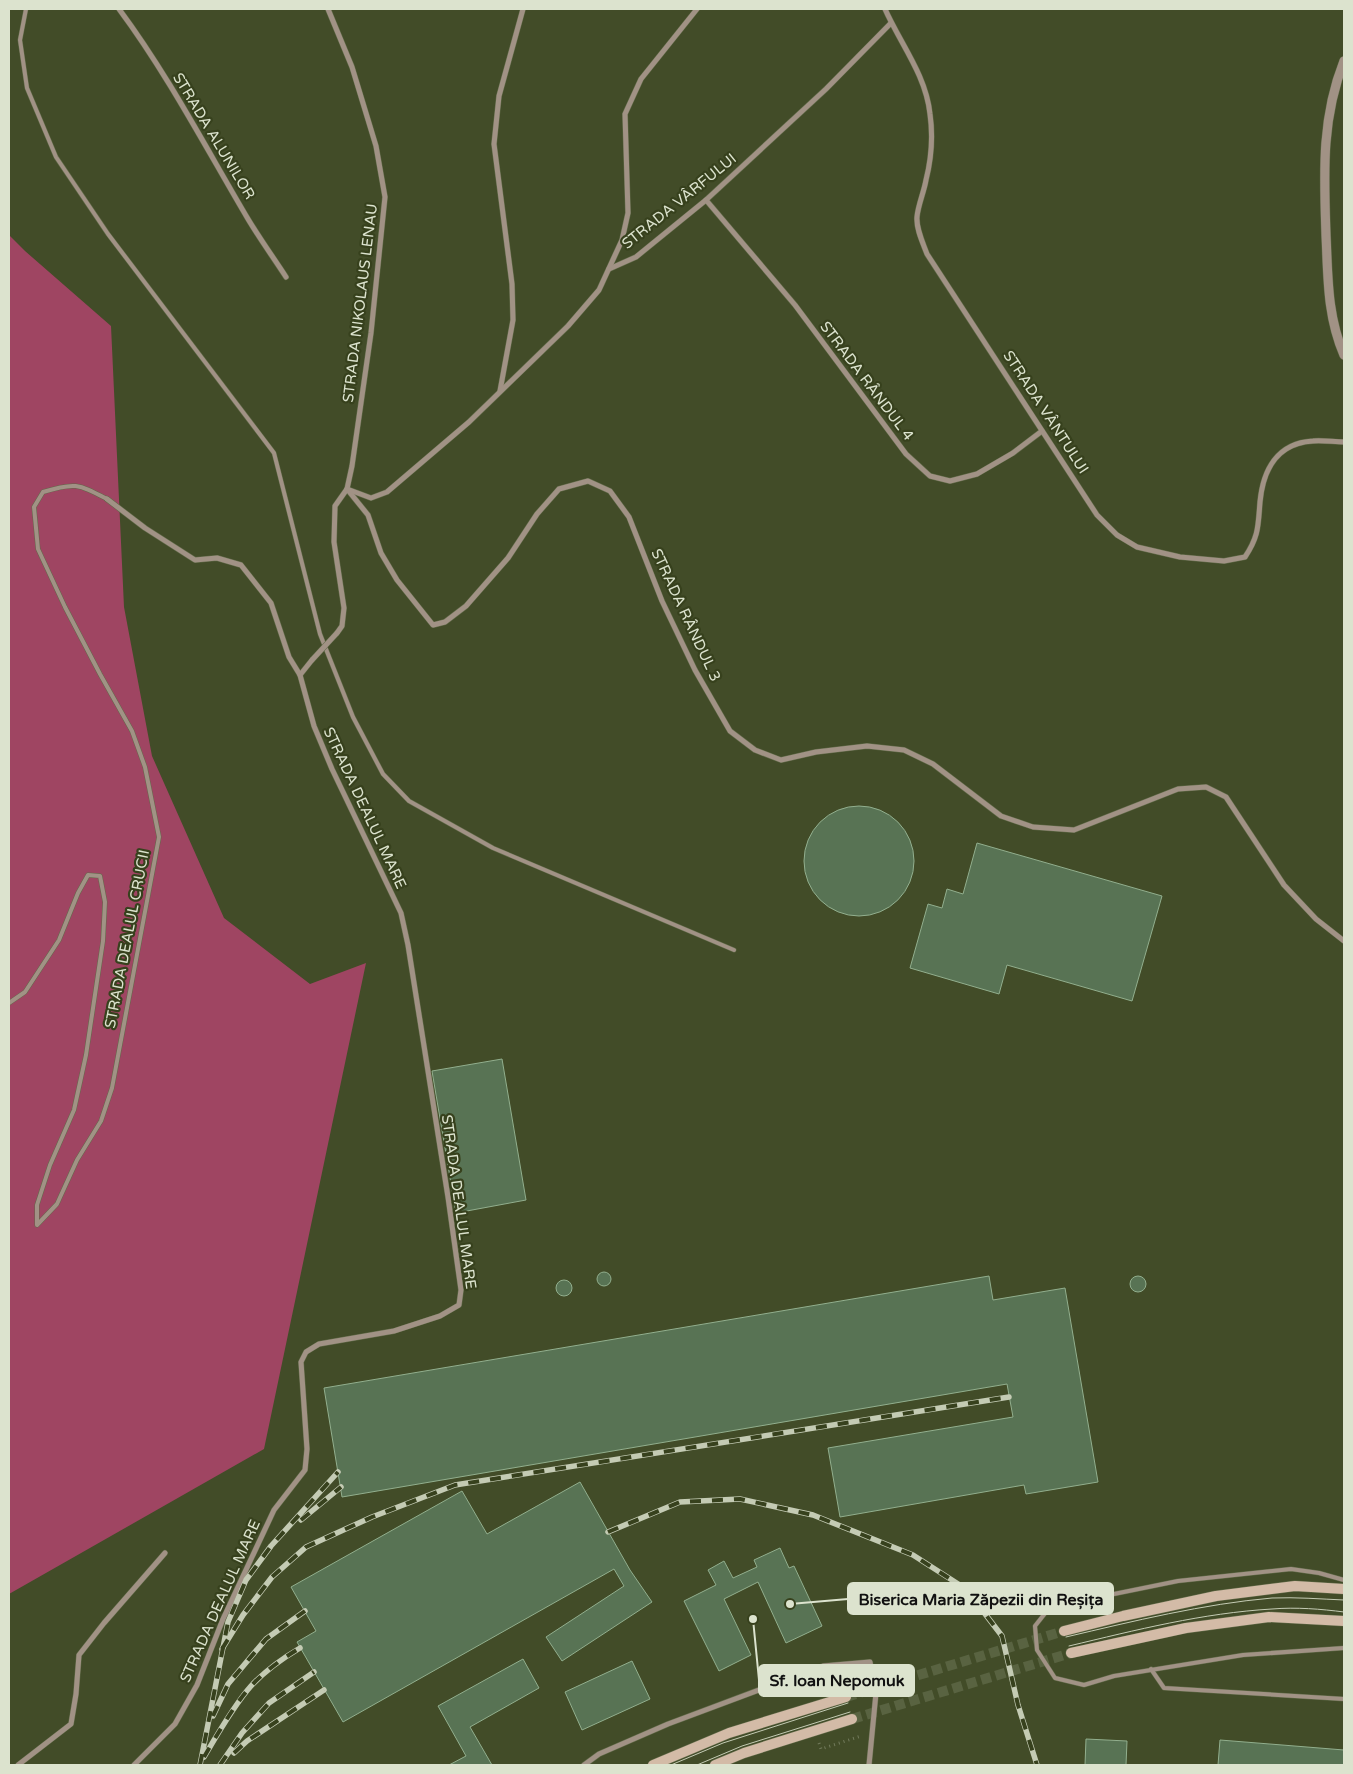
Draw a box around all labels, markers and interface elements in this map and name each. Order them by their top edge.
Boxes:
street label: STRADA ALUNILOR [169,69,259,203]
street label: STRADA VÂRFULUI [618,149,740,253]
street label: STRADA NIKOLAUS LENAU [339,203,381,403]
street label: STRADA RÂNDUL 4 [816,318,918,444]
street label: STRADA VÂNTULUI [999,347,1093,477]
street label: STRADA RÂNDUL 3 [647,546,725,684]
street label: STRADA DEALUL MARE [320,724,410,892]
street label: STRADA DEALUL CRUCII [101,848,153,1030]
street label: STRADA DEALUL MARE [438,1114,480,1290]
street label: STRADA DEALUL MARE [176,1517,264,1685]
callout: Biserica Maria Zăpezii din Reșița [848,1583,1113,1614]
text: Biserica Maria Zăpezii din Reșița [859,1590,1103,1610]
callout: Sf. Ioan Nepomuk [759,1665,914,1696]
text: Sf. Ioan Nepomuk [770,1671,905,1691]

